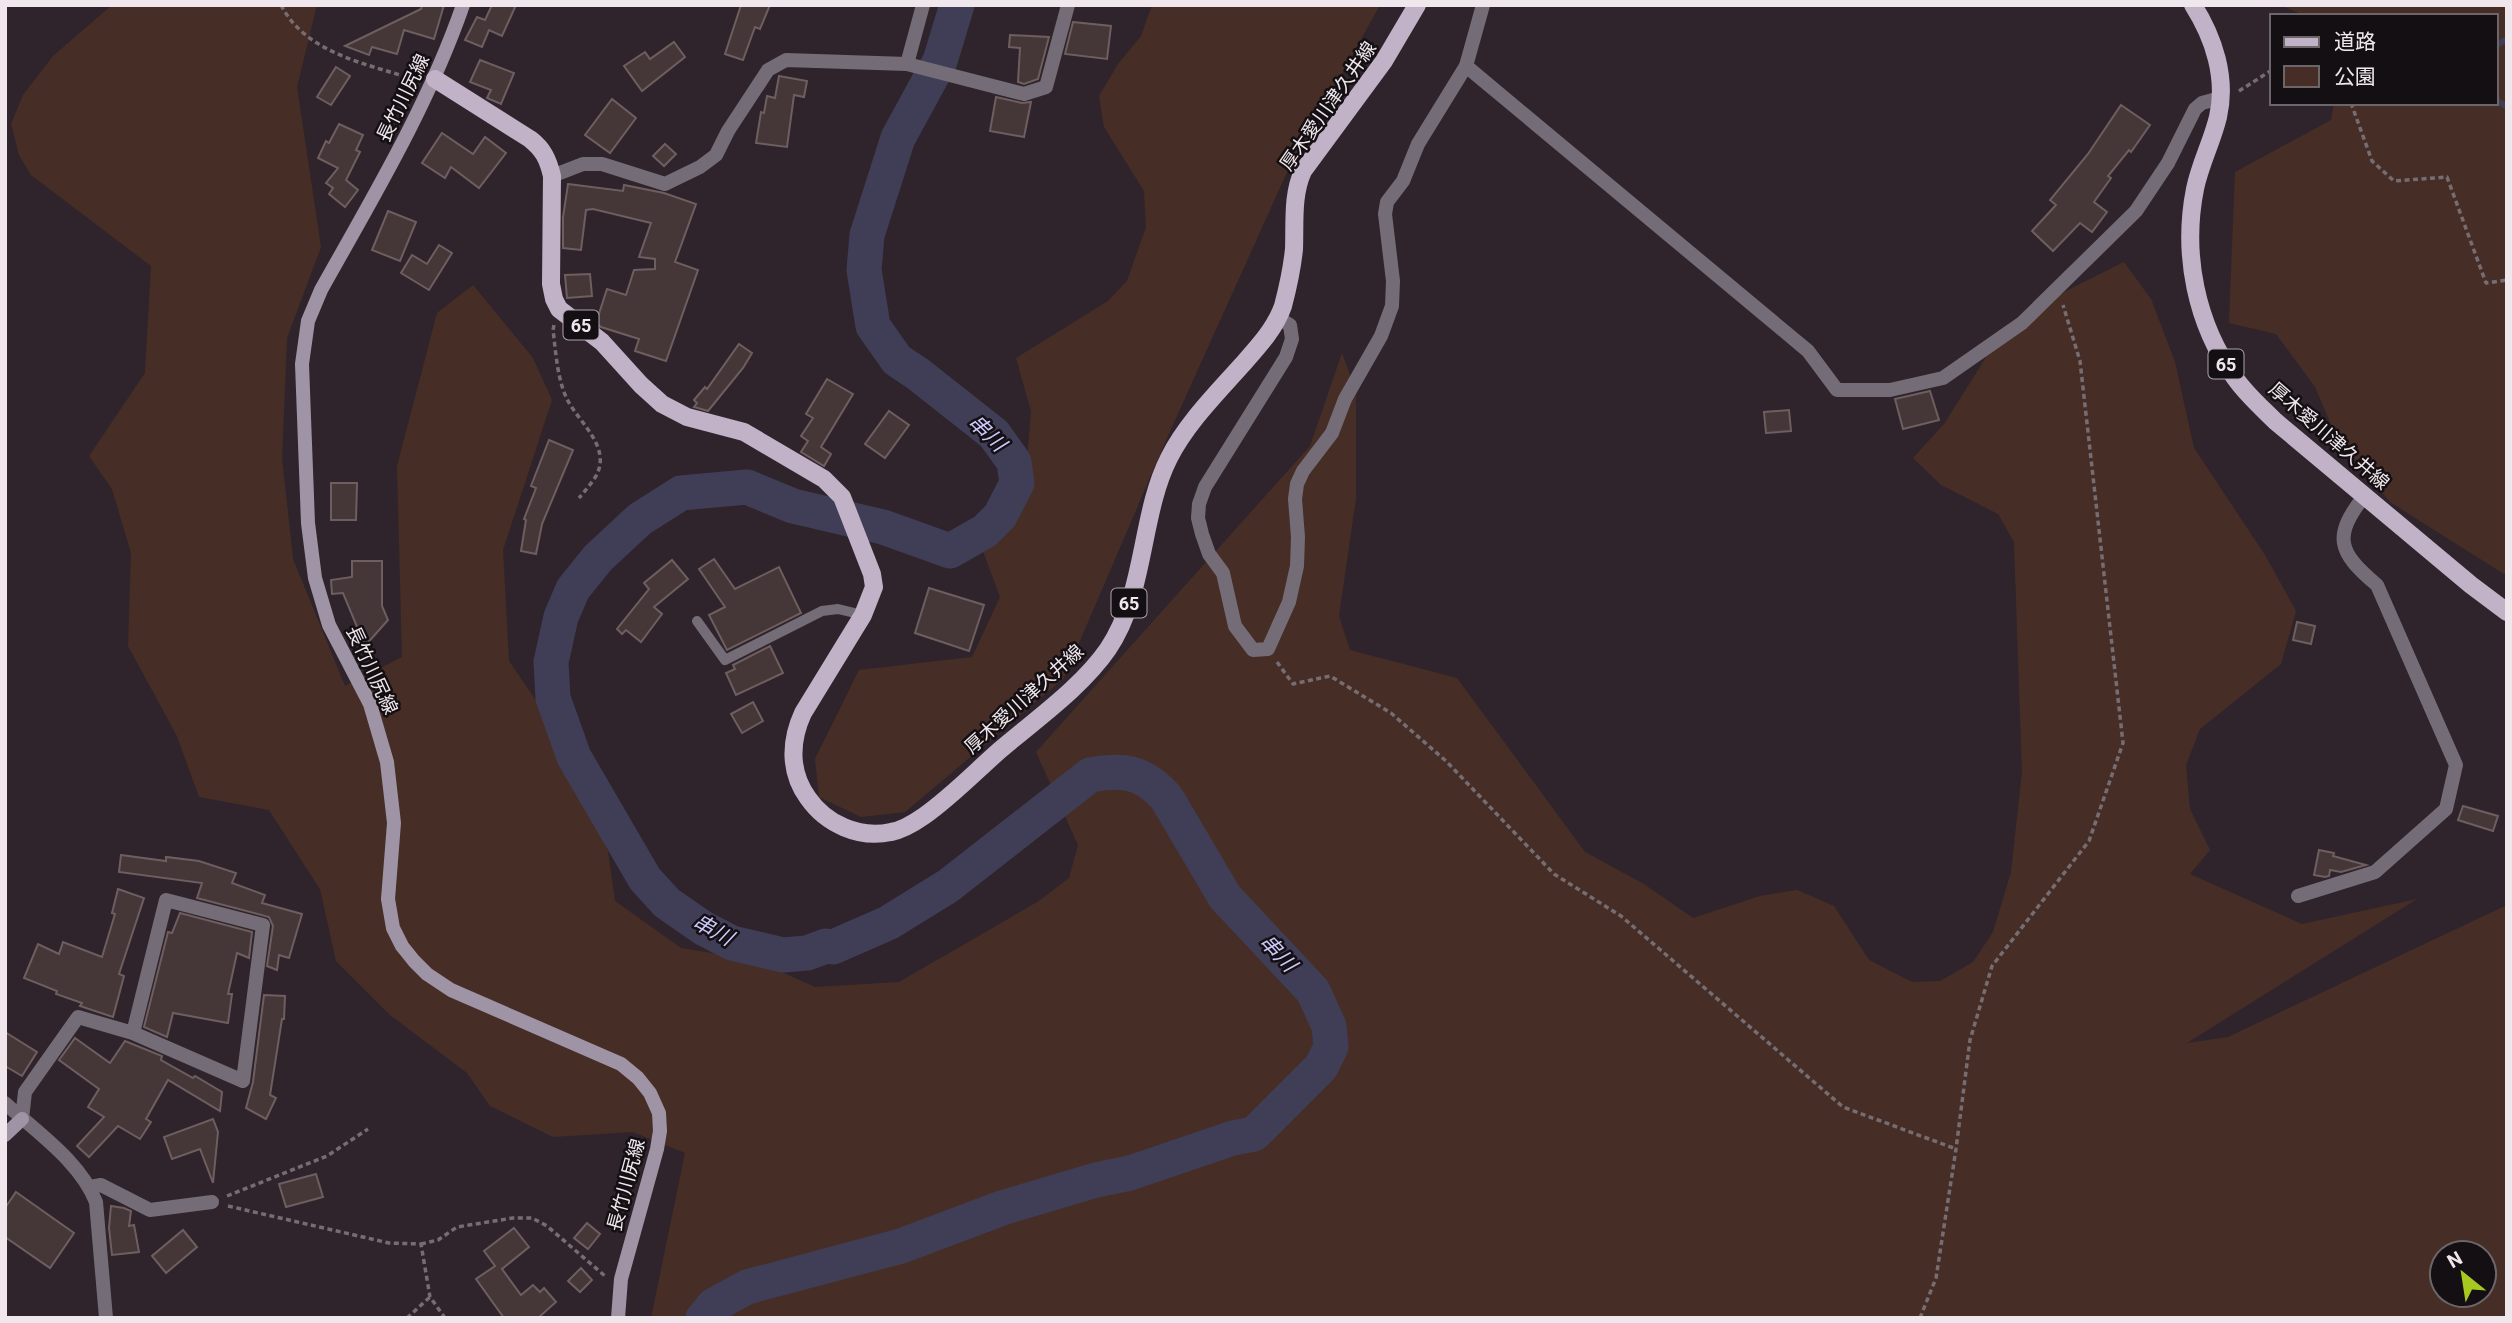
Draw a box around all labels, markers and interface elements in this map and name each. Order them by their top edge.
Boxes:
legend [2270,14,2498,105]
text: 道路 [2334,30,2376,54]
street label: 厚木愛川津久井線 [1275,37,1381,175]
street label: 長竹川尻線 [372,50,434,146]
text: 公園 [2334,65,2376,89]
road number: 65 [564,310,598,340]
road number: 65 [2208,350,2244,378]
street label: 厚木愛川津久井線 [2264,377,2394,495]
water label: 串川 [964,410,1012,458]
road number: 65 [1112,588,1146,618]
street label: 長竹川尻線 [341,622,403,718]
street label: 厚木愛川津久井線 [960,640,1088,758]
water label: 串川 [689,909,739,952]
water label: 串川 [1255,929,1302,978]
street label: 長竹川尻線 [603,1136,649,1234]
north arrow [2428,1239,2498,1309]
text: N [2443,1246,2466,1273]

